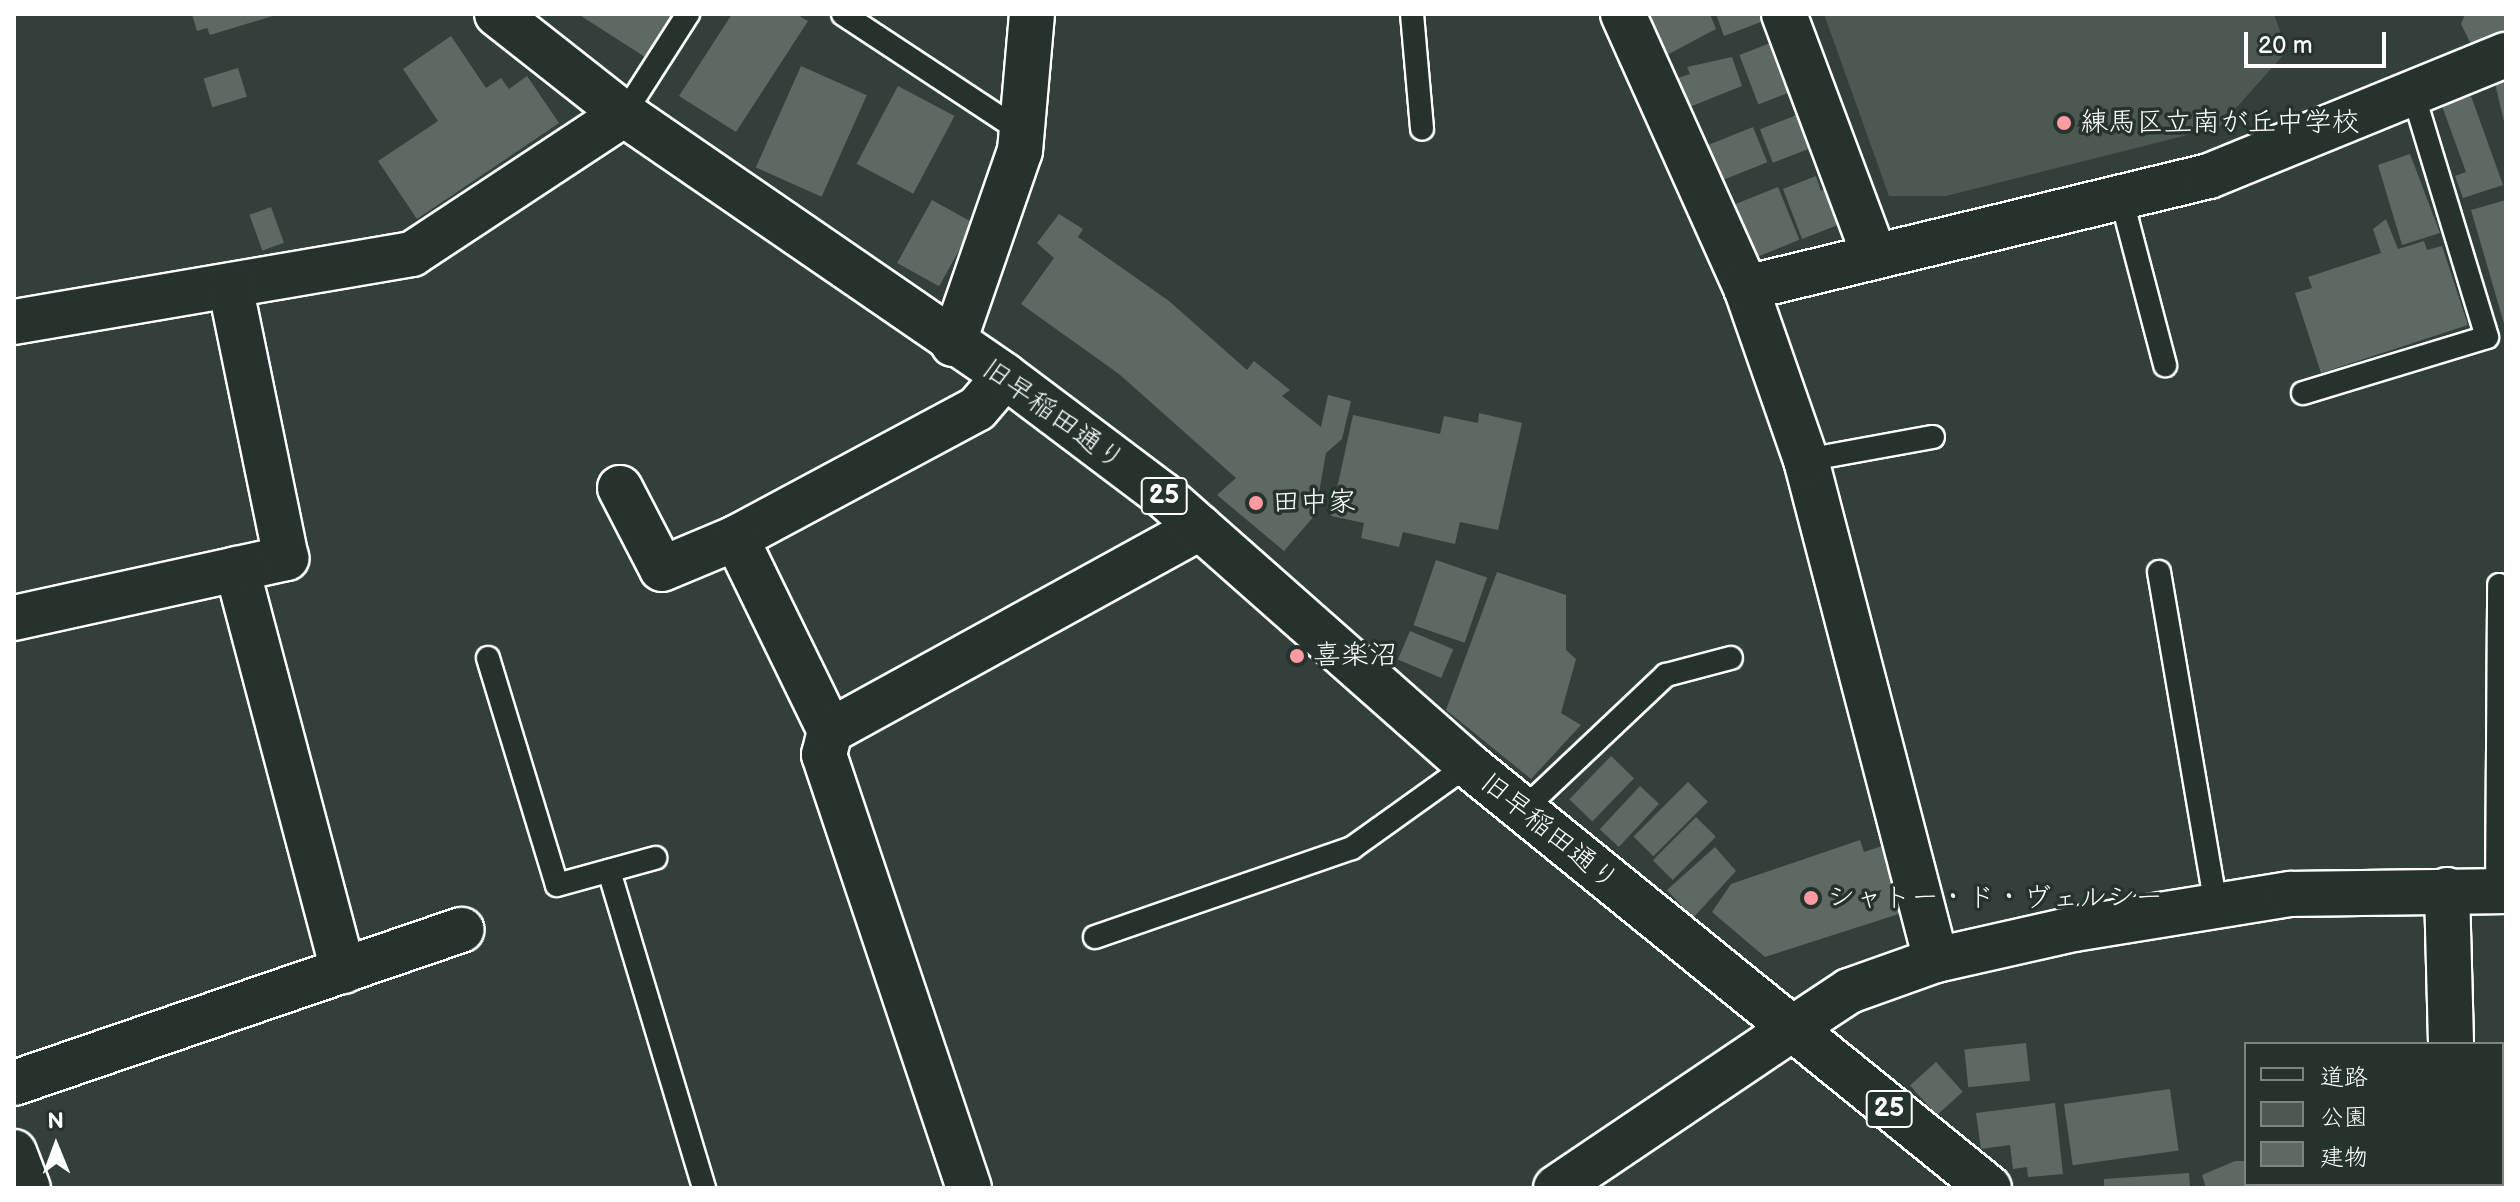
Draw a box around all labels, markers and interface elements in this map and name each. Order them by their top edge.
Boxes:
scale bar [2248,16,2390,66]
text: 20 m [2258,31,2313,60]
place label: 練馬区立南が丘中学校 [2080,106,2360,140]
marker: 練馬区立南が丘中学校 [2055,114,2073,132]
street label: 旧早稲田通り [975,352,1131,478]
road number: 25 [1140,474,1188,518]
place label: 田中家 [1272,486,1356,520]
marker: 田中家 [1247,494,1265,512]
place label: 喜楽沼 [1313,639,1397,673]
marker: 喜楽沼 [1288,647,1306,665]
street label: 旧早稲田通り [1473,766,1625,898]
place label: シャトー・ド・ヴェルシー [1827,881,2163,915]
marker: シャトー・ド・ヴェルシー [1802,889,1820,907]
legend [2244,1042,2504,1186]
text: 道路 [2320,1063,2368,1092]
road number: 25 [1865,1087,1913,1131]
text: 公園 [2320,1103,2368,1132]
north arrow [16,1106,96,1186]
text: N [47,1108,64,1135]
text: 建物 [2320,1143,2368,1172]

